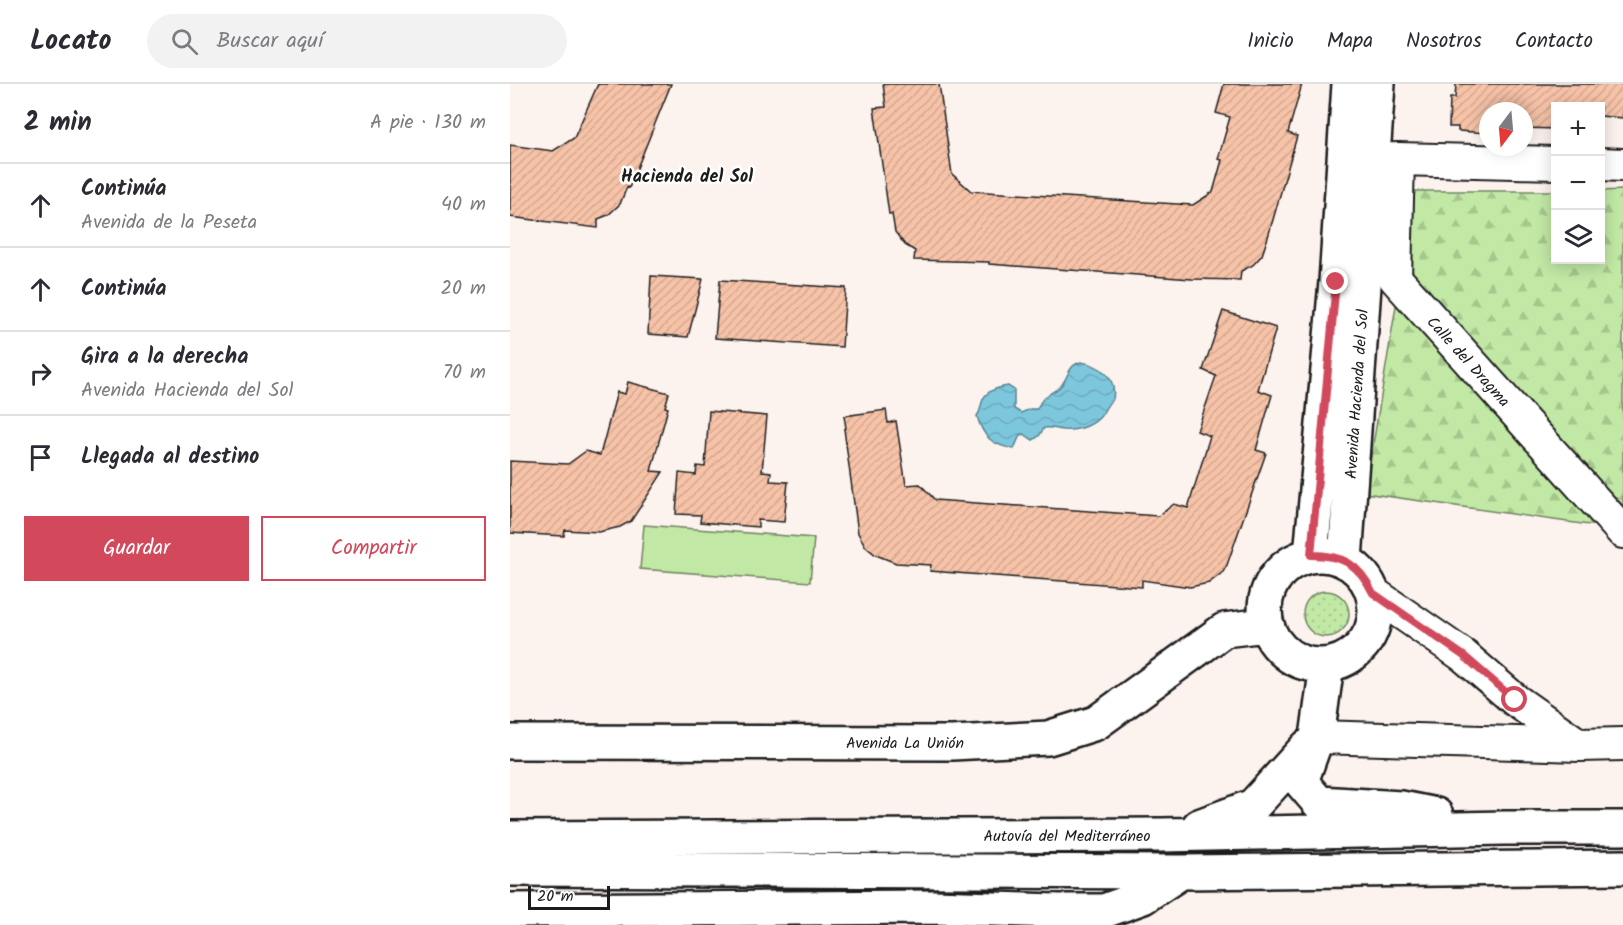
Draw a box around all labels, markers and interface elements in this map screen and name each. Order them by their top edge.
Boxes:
search box [147,14,567,68]
text: Locato [30,19,111,64]
text: Buscar aquí [216,24,323,59]
icon: search [168,25,201,58]
text: Inicio [1247,25,1294,58]
text: Mapa [1327,25,1373,58]
text: Nosotros [1406,25,1482,58]
text: Contacto [1515,25,1593,58]
text: 2 min [24,102,92,144]
north arrow [1479,102,1533,156]
map controls [1551,102,1605,264]
button: + [1551,102,1605,156]
text: A pie · 130 m [370,107,486,139]
button: − [1551,156,1605,210]
district label: Hacienda del Sol [621,163,753,192]
text: Continúa [81,172,166,207]
icon: ahead [24,189,57,222]
text: 40 m [441,189,486,221]
text: Avenida de la Peseta [81,207,257,239]
button: layers [1551,210,1605,264]
route end [1322,268,1348,294]
text: Continúa [81,272,166,307]
icon: ahead [24,273,57,306]
text: 20 m [440,273,486,305]
street label: Avenida Hacienda del Sol [1339,308,1376,480]
street label: Calle del Dragma [1420,311,1516,413]
text: Gira a la derecha [81,340,248,375]
icon: right [24,357,57,390]
text: 70 m [443,357,486,389]
text: Avenida Hacienda del Sol [81,375,293,407]
text: Llegada al destino [81,440,259,475]
icon: arrive [24,441,57,474]
button: Guardar [24,516,249,581]
button: Compartir [261,516,486,581]
route start [1501,686,1527,712]
street label: Avenida La Unión [846,731,964,756]
street label: Autovía del Mediterráneo [984,824,1151,849]
scale bar [528,883,610,910]
text: 20 m [537,884,573,909]

